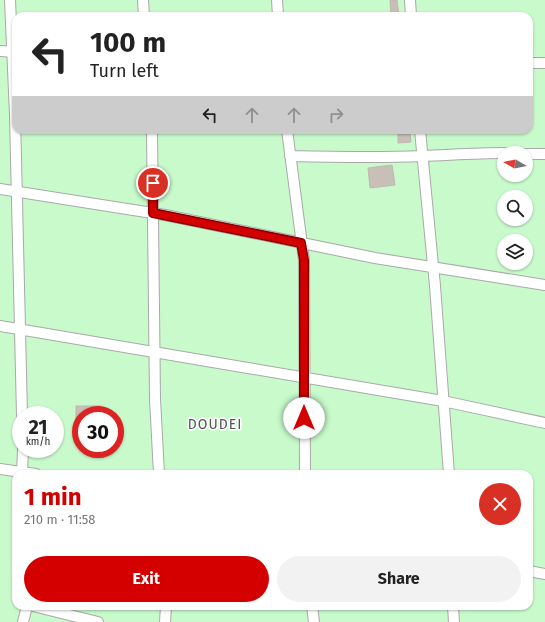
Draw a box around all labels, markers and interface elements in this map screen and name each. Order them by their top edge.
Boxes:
text: 100 m [90,26,166,59]
icon: left [24,28,76,80]
text: Turn left [90,60,159,82]
icon: left [199,104,221,126]
icon: ahead [241,104,263,126]
icon: ahead [283,104,305,126]
icon: right [325,104,347,126]
north arrow [497,146,533,182]
map controls [497,146,533,270]
pin [136,166,170,200]
icon: arrive [142,172,164,194]
button: search [497,190,533,226]
button: layers [497,234,533,270]
position arrow [283,397,325,439]
speed limit sign: 30 [72,406,124,458]
text: 21 [28,415,48,439]
district label: DOUDEI [188,416,242,433]
text: km/h [26,436,50,448]
text: 1 min [24,483,82,511]
button: close [479,483,521,525]
text: 210 m · 11:58 [24,512,96,527]
button: Exit [24,556,269,602]
button: Share [277,556,521,602]

